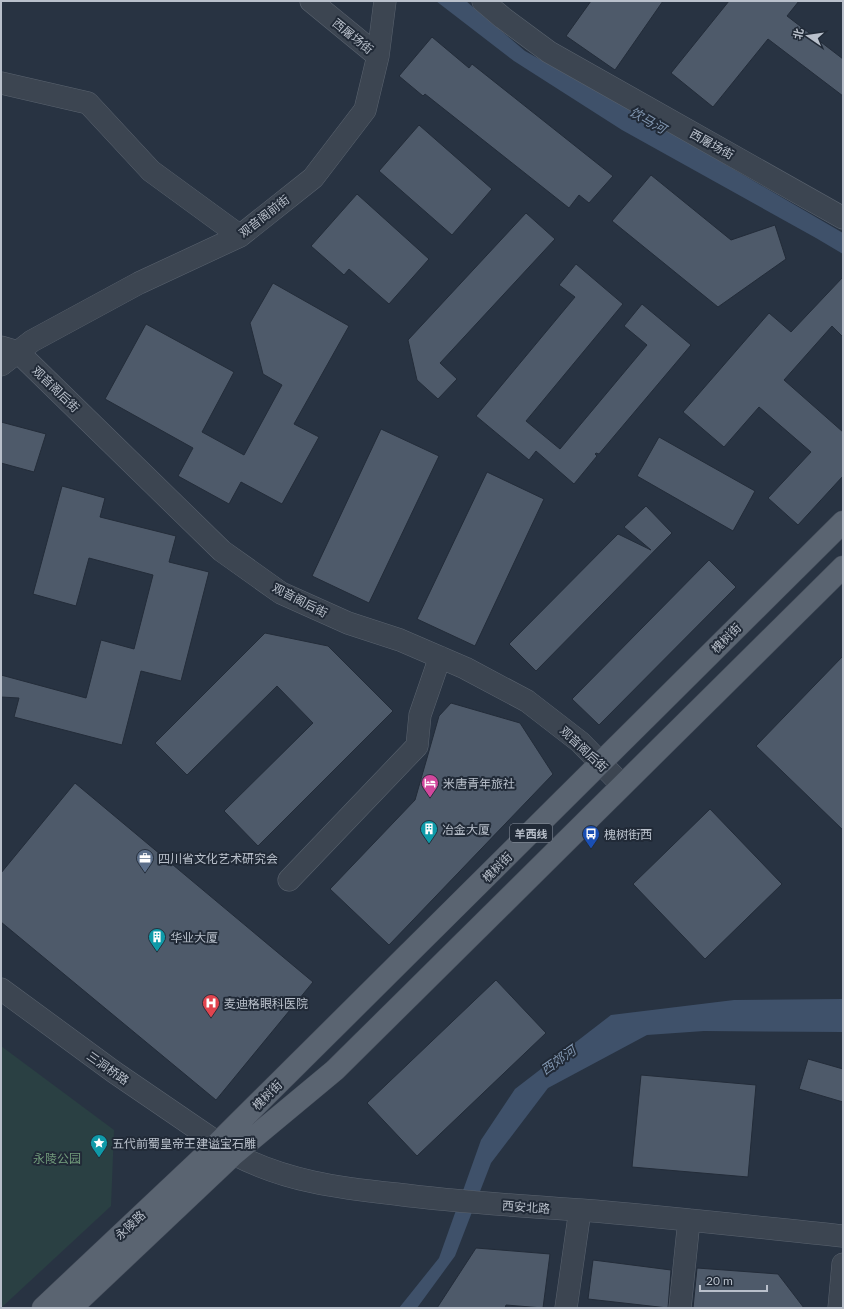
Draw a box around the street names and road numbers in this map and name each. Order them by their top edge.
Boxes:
street label: 西屠场街 [330,15,376,57]
street label: 西屠场街 [687,126,737,162]
street label: 观音阁前街 [236,192,292,240]
street label: 观音阁后街 [29,363,83,415]
street label: 观音阁后街 [270,580,330,620]
street label: 槐树街 [708,620,744,656]
street label: 观音阁后街 [557,723,611,775]
road number: 羊西线 [510,824,552,842]
street label: 槐树街 [479,849,515,885]
street label: 三洞桥路 [84,1048,132,1088]
street label: 槐树街 [249,1077,285,1113]
street label: 西安北路 [502,1198,550,1216]
street label: 永陵路 [112,1207,148,1243]

